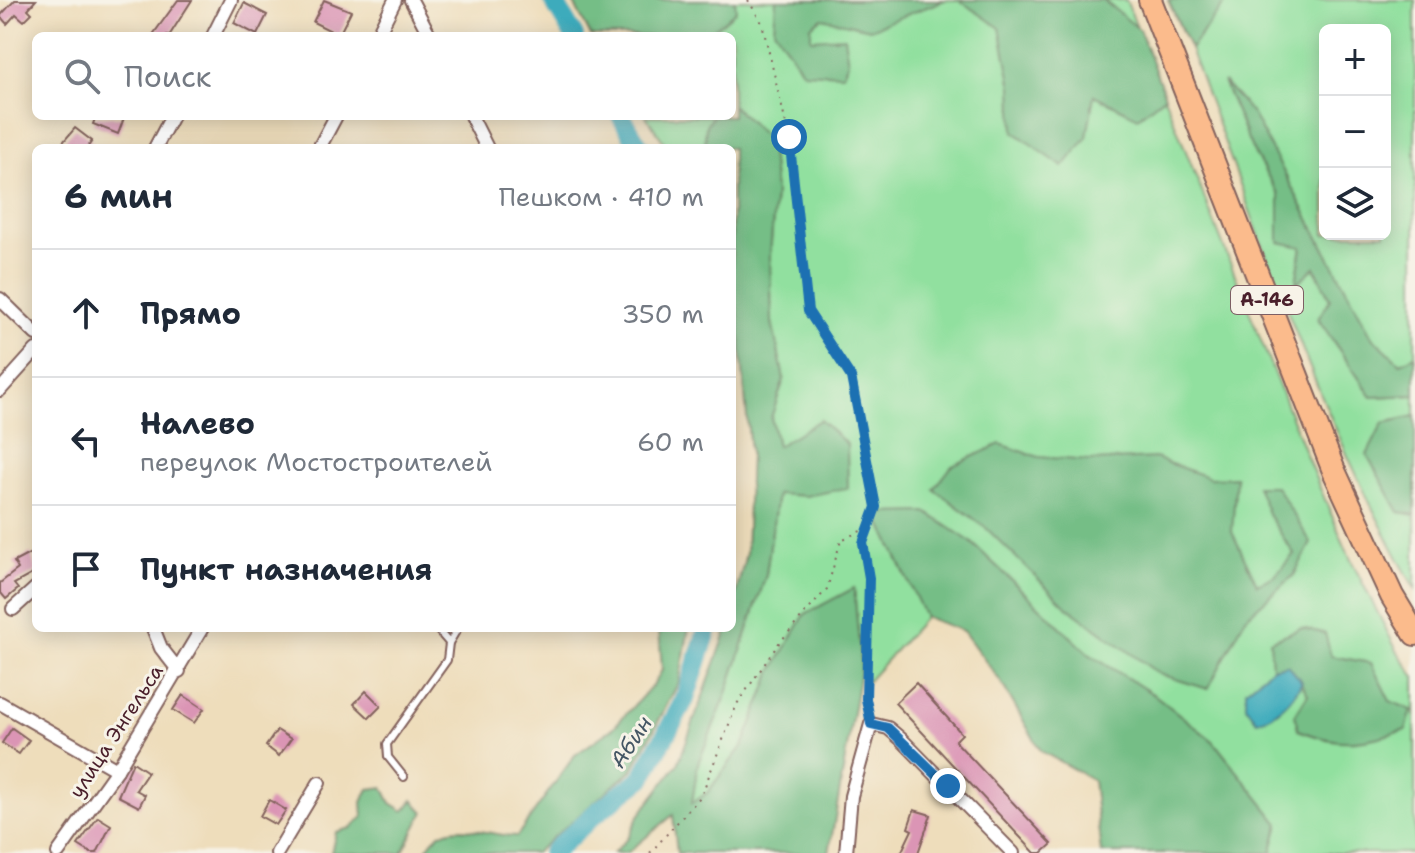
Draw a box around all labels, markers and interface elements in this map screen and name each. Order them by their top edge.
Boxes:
map controls [1319,24,1391,240]
button: + [1319,24,1391,96]
search box [32,32,736,120]
icon: search [60,54,104,98]
text: Поиск [124,56,212,97]
button: − [1319,96,1391,168]
route start [771,119,807,155]
button: layers [1319,168,1391,240]
text: 6 мин [64,173,173,219]
text: Пешком · 410 m [499,179,704,214]
road number: А-146 [1231,286,1303,314]
icon: ahead [64,291,108,335]
text: Прямо [140,293,241,334]
text: 350 m [621,296,704,331]
text: Налево [140,403,255,444]
icon: left [64,419,108,463]
text: 60 m [637,424,704,459]
text: переулок Мостостроителей [140,444,492,479]
icon: arrive [64,547,108,591]
text: Пункт назначения [140,549,432,590]
street label: улица Энгельса [63,659,169,803]
water label: Абин [603,710,659,774]
route end [930,768,966,804]

